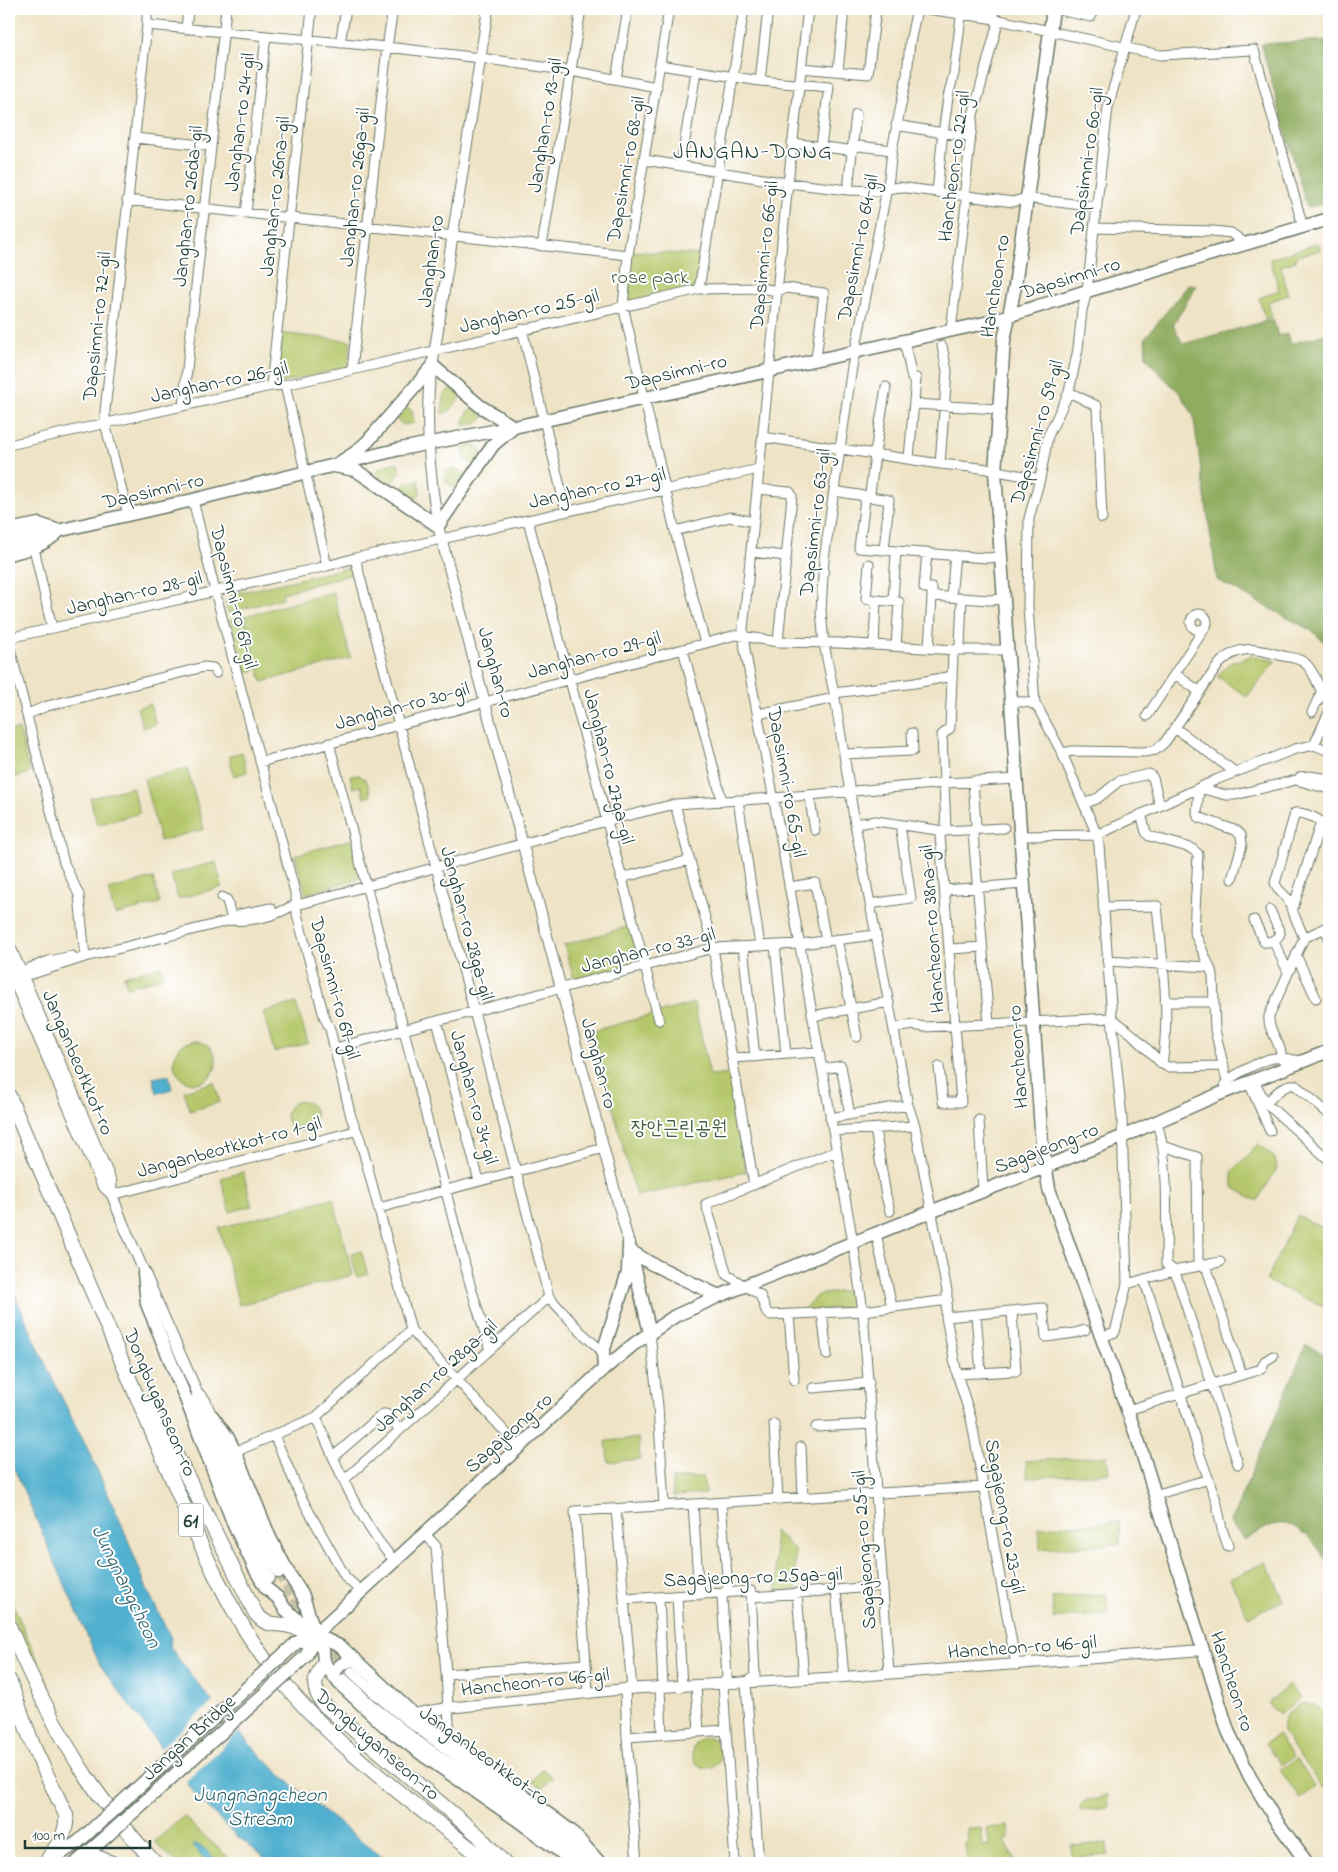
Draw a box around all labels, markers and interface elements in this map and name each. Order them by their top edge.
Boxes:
street label: Janghan-ro 24-gil [219,51,265,193]
street label: Janghan-ro 13-gil [522,56,572,195]
street label: Dapsimni-ro 60-gil [1064,85,1114,238]
street label: Hancheon-ro 22-gil [932,89,980,244]
street label: Dapsimni-ro 68-gil [600,94,656,246]
street label: Janghan-ro 26ga-gil [334,106,380,268]
street label: Janghan-ro 26na-gil [254,115,300,278]
street label: Janghan-ro 26da-gil [167,124,213,288]
district label: JANGAN-DONG [673,137,833,169]
street label: Dapsimni-ro 64-gil [831,172,889,324]
street label: Dapsimni-ro 66-gil [743,180,789,332]
street label: Janghan-ro [412,213,454,309]
street label: Hancheon-ro [974,233,1019,340]
street label: Dapsimni-ro 72-gil [76,250,122,403]
street label: Dapsimni-ro [1016,250,1124,309]
park label: rose park [611,264,689,293]
street label: Janghan-ro 25-gil [457,282,603,344]
street label: Dapsimni-ro [622,348,730,399]
street label: Janghan-ro 26-gil [148,355,291,413]
street label: Dapsimni-ro 59-gil [1004,357,1074,510]
street label: Dapsimni-ro 63-gil [793,447,841,599]
street label: Janghan-ro 27-gil [526,461,669,519]
street label: Dapsimni-ro [99,467,207,518]
street label: Dapsimni-ro 69-gil [200,522,264,672]
street label: Janghan-ro 28-gil [64,565,206,625]
street label: Janghan-ro [468,624,521,722]
street label: Janghan-ro 29-gil [525,625,665,689]
street label: Janghan-ro 30-gil [332,676,473,740]
street label: Janghan-ro 27ga-gil [573,686,641,848]
street label: Dapsimni-ro 65-gil [757,704,813,860]
street label: Janghan-ro 28ga-gil [430,843,500,1004]
street label: Hancheon-ro 38na-gil [913,844,955,1014]
street label: Dapsimni-ro 69-gil [299,913,367,1063]
street label: Janghan-ro 33-gil [578,921,719,983]
street label: Janganbeotkkot-ro [32,986,120,1141]
street label: Hancheon-ro [1001,1004,1038,1110]
street label: Janghan-ro [571,1015,624,1113]
street label: Janghan-ro 34-gil [440,1027,504,1168]
street label: Janganbeotkkot-ro 1-gil [134,1110,326,1188]
park label: 장안근린공원 [631,1115,727,1144]
street label: Sagajeong-ro [990,1116,1104,1183]
street label: Janghan-ro 28ga-gil [368,1313,506,1441]
street label: Dongbuganseon-ro [113,1324,203,1482]
street label: Sagajeong-ro [459,1386,561,1482]
street label: Sagajeong-ro 23-gil [975,1437,1031,1596]
street label: Sagajeong-ro 25-gil [845,1469,887,1630]
road number: 61 [178,1504,204,1536]
water label: Jungnangcheon [82,1520,168,1654]
street label: Sagajeong-ro 25ga-gil [663,1561,843,1597]
street label: Hancheon-ro [1201,1628,1260,1736]
street label: Hancheon-ro 46-gil [947,1629,1098,1669]
street label: Hancheon-ro 46-gil [459,1661,611,1707]
street label: Dongbuganseon-ro [306,1682,446,1809]
street label: Jangan Bridge [136,1689,244,1790]
street label: Janganbeotkkot-ro [412,1700,555,1815]
water label: Jungnangcheon Stream [193,1781,327,1835]
scale bar [25,1817,150,1849]
text: 100 m [32,1825,65,1847]

